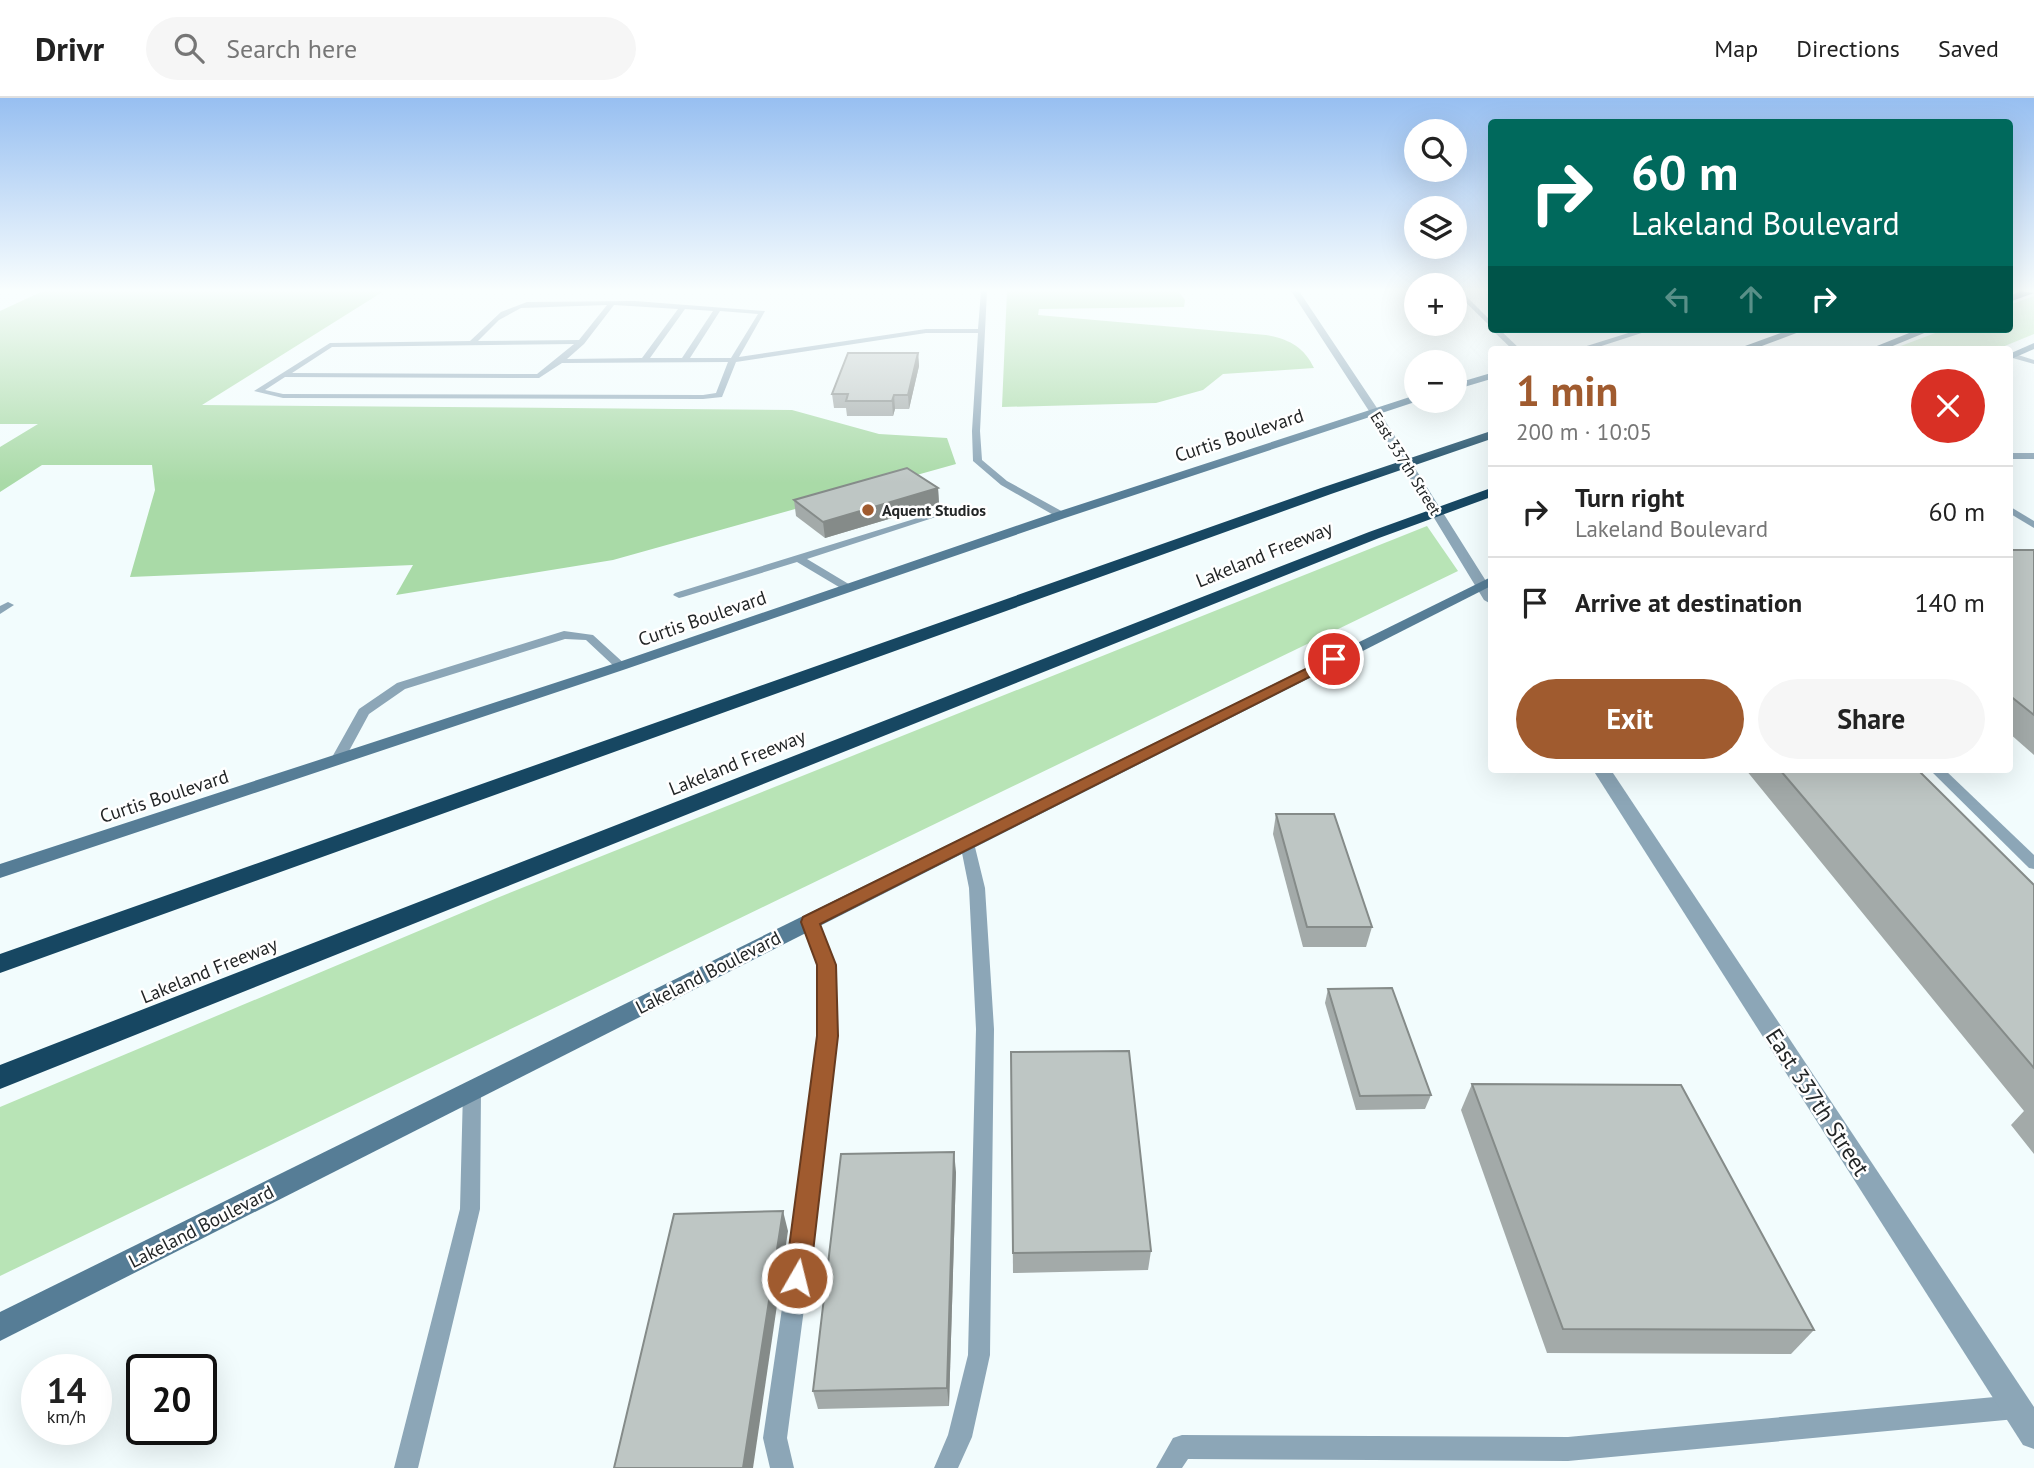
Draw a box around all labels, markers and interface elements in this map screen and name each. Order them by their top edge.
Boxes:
search box [146,17,636,80]
text: Drivr [35,27,104,70]
icon: search [170,29,208,67]
text: Search here [226,32,357,65]
text: Map [1714,33,1758,64]
text: Directions [1796,33,1900,64]
text: Saved [1938,33,1999,64]
map controls [1404,119,1467,413]
button: search [1404,119,1467,182]
text: 60 m [1631,140,1738,204]
icon: right [1516,147,1607,238]
button: layers [1404,196,1467,259]
text: Lakeland Boulevard [1631,202,1900,244]
button: + [1404,273,1467,336]
icon: left [1659,280,1697,318]
icon: ahead [1732,280,1770,318]
icon: right [1805,280,1843,318]
button: − [1404,350,1467,413]
text: 1 min [1516,363,1618,418]
button: close [1911,369,1985,443]
street label: Curtis Boulevard [1172,403,1306,467]
street label: East 337th Street [1366,408,1446,519]
text: 200 m · 10:05 [1516,417,1652,446]
text: Turn right [1575,481,1684,514]
icon: right [1516,493,1554,531]
text: 60 m [1929,495,1985,528]
place label: Aquent Studios [882,500,986,520]
marker: Aquent Studios [860,502,876,518]
text: Lakeland Boulevard [1575,514,1768,543]
street label: Lakeland Freeway [1192,516,1336,592]
icon: arrive [1516,584,1554,622]
street label: Curtis Boulevard [635,585,769,651]
text: Arrive at destination [1575,586,1802,619]
text: 140 m [1914,586,1985,619]
pin [1304,629,1364,689]
icon: arrive [1315,640,1353,678]
button: Exit [1516,679,1744,759]
button: Share [1758,679,1985,759]
street label: Lakeland Freeway [665,724,809,800]
street label: Curtis Boulevard [97,764,231,828]
street label: Lakeland Boulevard [631,925,785,1019]
street label: Lakeland Freeway [137,932,281,1008]
street label: East 337th Street [1760,1023,1876,1181]
street label: Lakeland Boulevard [124,1179,278,1273]
position arrow [760,1241,834,1315]
speed limit sign: 20 [126,1354,217,1445]
text: 14 [47,1367,86,1413]
text: km/h [47,1405,86,1428]

